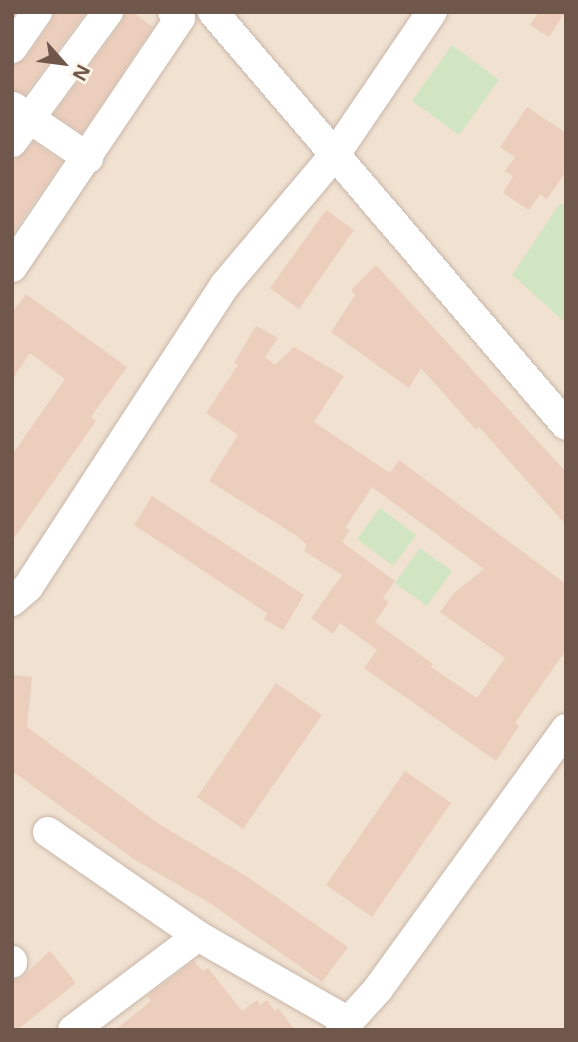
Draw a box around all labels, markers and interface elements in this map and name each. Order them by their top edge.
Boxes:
north arrow [28,28,98,98]
text: N [66,60,97,86]

